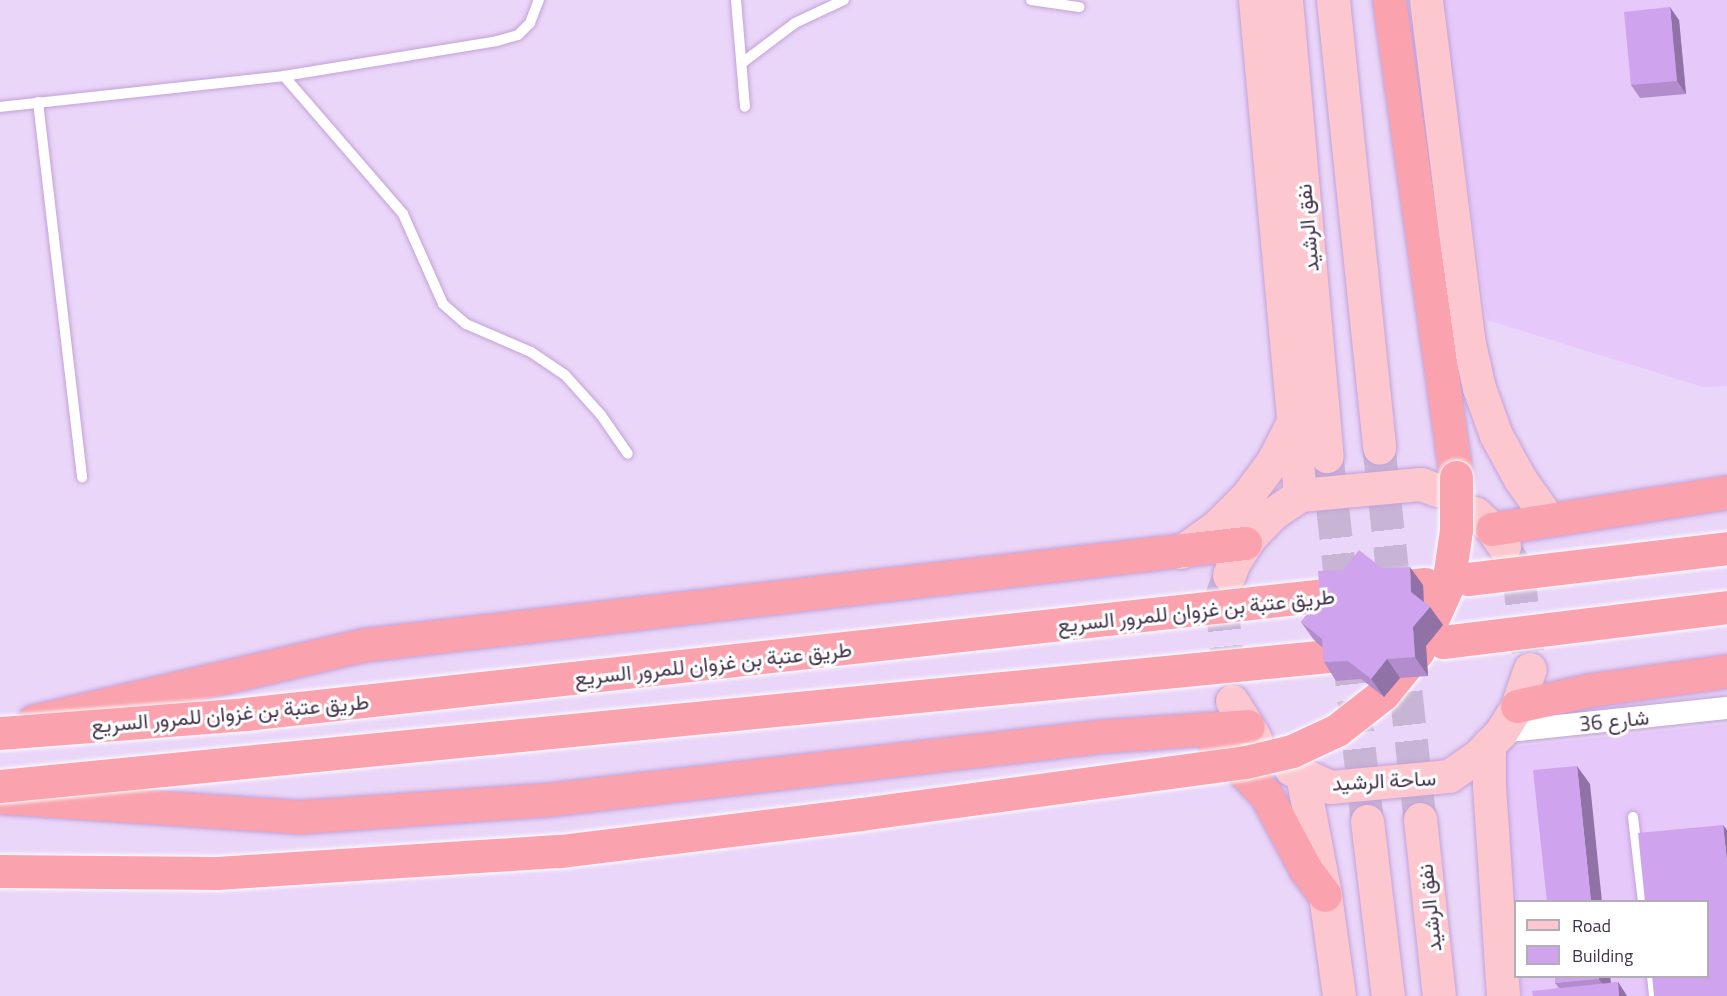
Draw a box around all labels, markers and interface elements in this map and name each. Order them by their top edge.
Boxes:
street label: نفق الرشيد [1291,183,1323,273]
street label: طريق عتبة بن غزوان للمرور السريع [1056,583,1336,637]
street label: طريق عتبة بن غزوان للمرور السريع [573,636,853,690]
street label: طريق عتبة بن غزوان للمرور السريع [90,688,370,738]
street label: شارع 36 [1578,704,1650,736]
street label: ساحة الرشيد [1331,765,1437,795]
street label: نفق الرشيد [1412,863,1446,953]
legend [1514,900,1709,978]
text: Road [1572,912,1611,939]
text: Building [1572,942,1633,969]

